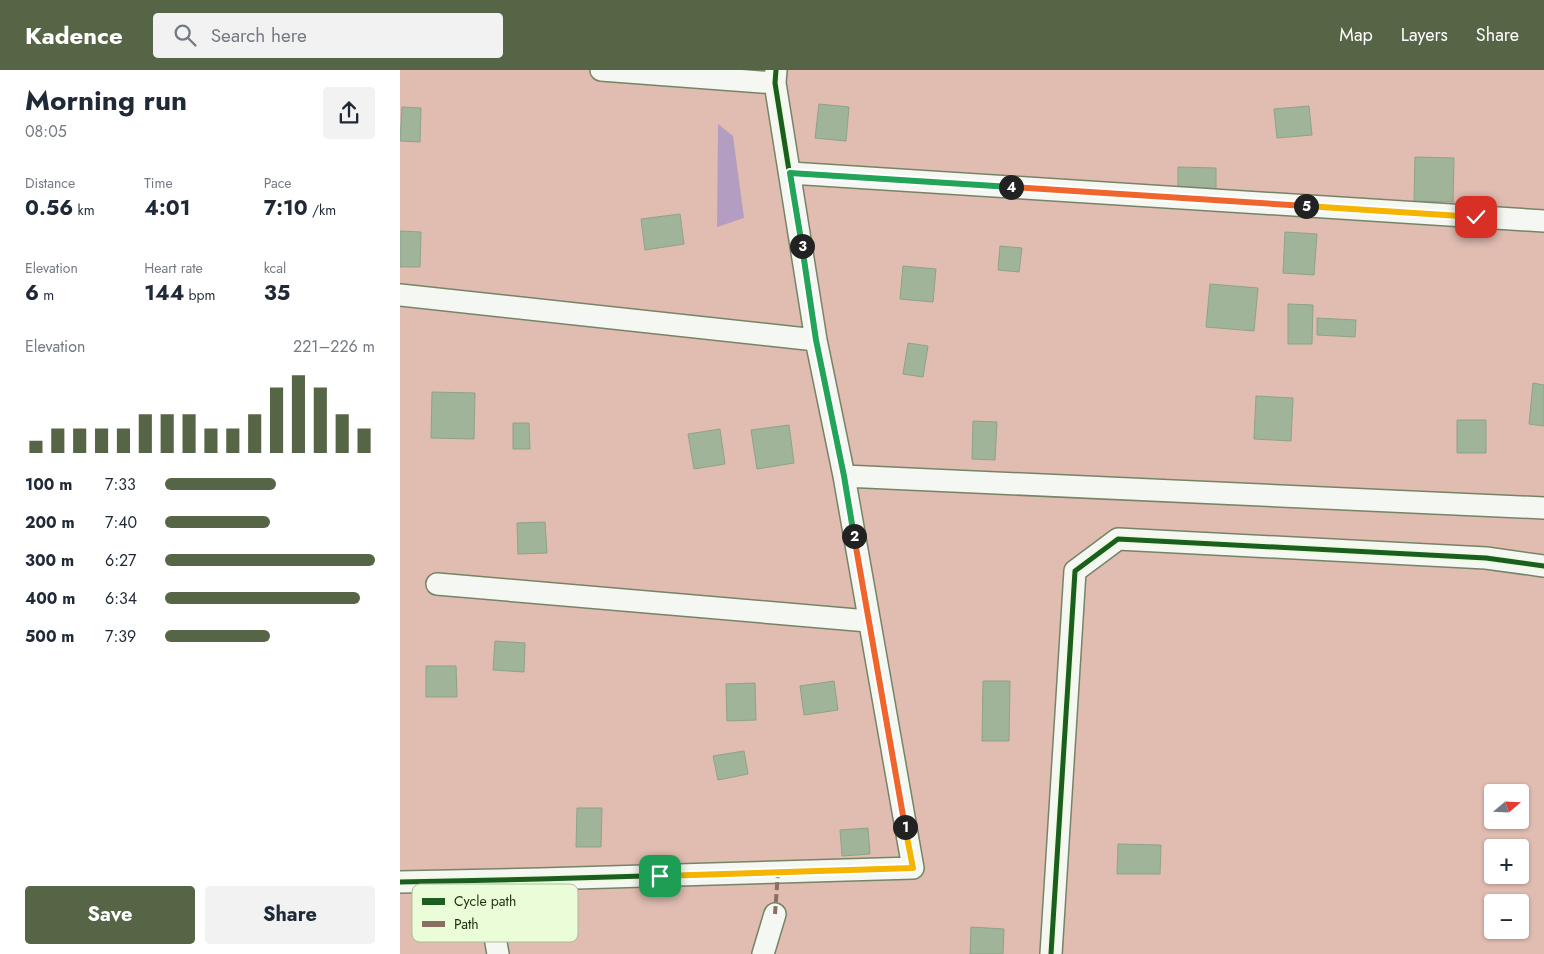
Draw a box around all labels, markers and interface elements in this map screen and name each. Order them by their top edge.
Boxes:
search box [153,13,503,58]
text: Kadence [25,18,123,53]
icon: search [171,21,199,49]
text: Search here [211,22,307,49]
text: Map [1339,22,1373,48]
text: Layers [1401,22,1448,48]
text: Share [1476,22,1519,48]
text: Morning run [25,80,187,121]
button: share [323,87,375,139]
text: 08:05 [25,120,67,143]
text: Distance [25,173,75,193]
text: Time [144,173,173,193]
text: Pace [264,173,292,193]
pin: 4 [998,174,1024,200]
text: 4 [1007,177,1016,197]
text: 0.56 [25,193,73,223]
text: 4:01 [144,193,190,223]
text: 7:10 [264,193,308,223]
pin: 5 [1294,194,1318,218]
text: 5 [1302,196,1311,216]
pin [1455,196,1497,238]
text: km [73,200,95,220]
text: /km [308,200,336,220]
icon: check [1462,203,1490,231]
pin: 3 [790,234,814,258]
text: 3 [798,236,807,256]
text: Elevation [25,258,78,278]
text: Heart rate [144,258,203,278]
text: kcal [264,258,286,278]
text: 6 [25,278,39,308]
text: 144 [144,278,184,308]
text: 35 [264,278,290,308]
text: m [39,285,54,305]
text: bpm [184,285,215,305]
text: Elevation [25,335,85,358]
text: 221–226 m [293,335,375,358]
text: 100 m [25,473,72,496]
text: 7:33 [105,473,136,496]
text: 200 m [25,511,75,534]
text: 7:40 [105,511,137,534]
pin: 2 [842,524,866,548]
text: 2 [850,526,859,546]
text: 300 m [25,549,74,572]
text: 6:27 [105,549,137,572]
text: 400 m [25,587,75,610]
text: 6:34 [105,587,137,610]
text: 500 m [25,625,74,648]
text: 7:39 [105,625,136,648]
north arrow [1484,784,1529,829]
map controls [1484,784,1529,939]
pin: 1 [892,814,918,840]
text: 1 [902,817,909,837]
button: + [1484,839,1529,884]
pin [639,855,681,897]
icon: arrive [646,862,674,890]
legend [412,884,578,942]
button: Save [25,886,195,944]
button: Share [205,886,375,944]
text: Cycle path [454,891,516,911]
button: − [1484,894,1529,939]
text: Path [454,914,479,934]

